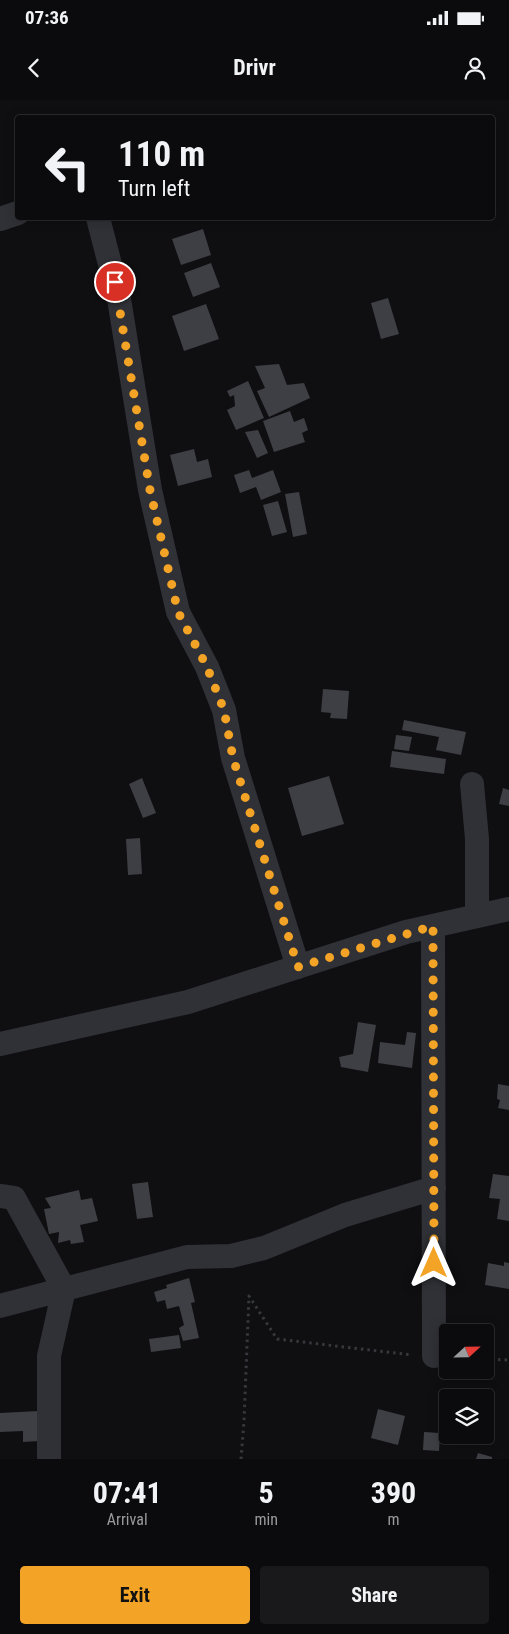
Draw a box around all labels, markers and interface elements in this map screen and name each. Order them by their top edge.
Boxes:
text: 07:36 [25,6,69,29]
icon: back [20,54,48,82]
icon: person [461,54,489,82]
text: Drivr [233,55,276,80]
text: 110 m [118,134,205,175]
icon: left [35,135,100,200]
text: Turn left [118,176,190,201]
pin [94,261,136,303]
icon: arrive [101,268,129,296]
position arrow [407,1236,459,1288]
north arrow [439,1324,494,1379]
map controls [439,1324,494,1444]
button: layers [439,1389,494,1444]
text: 07:41 [93,1475,162,1510]
text: 5 [259,1475,274,1510]
text: 390 [371,1475,416,1510]
text: Arrival [107,1510,148,1529]
text: min [254,1510,278,1529]
text: m [387,1510,399,1529]
button: Exit [20,1566,250,1624]
button: Share [260,1566,489,1624]

